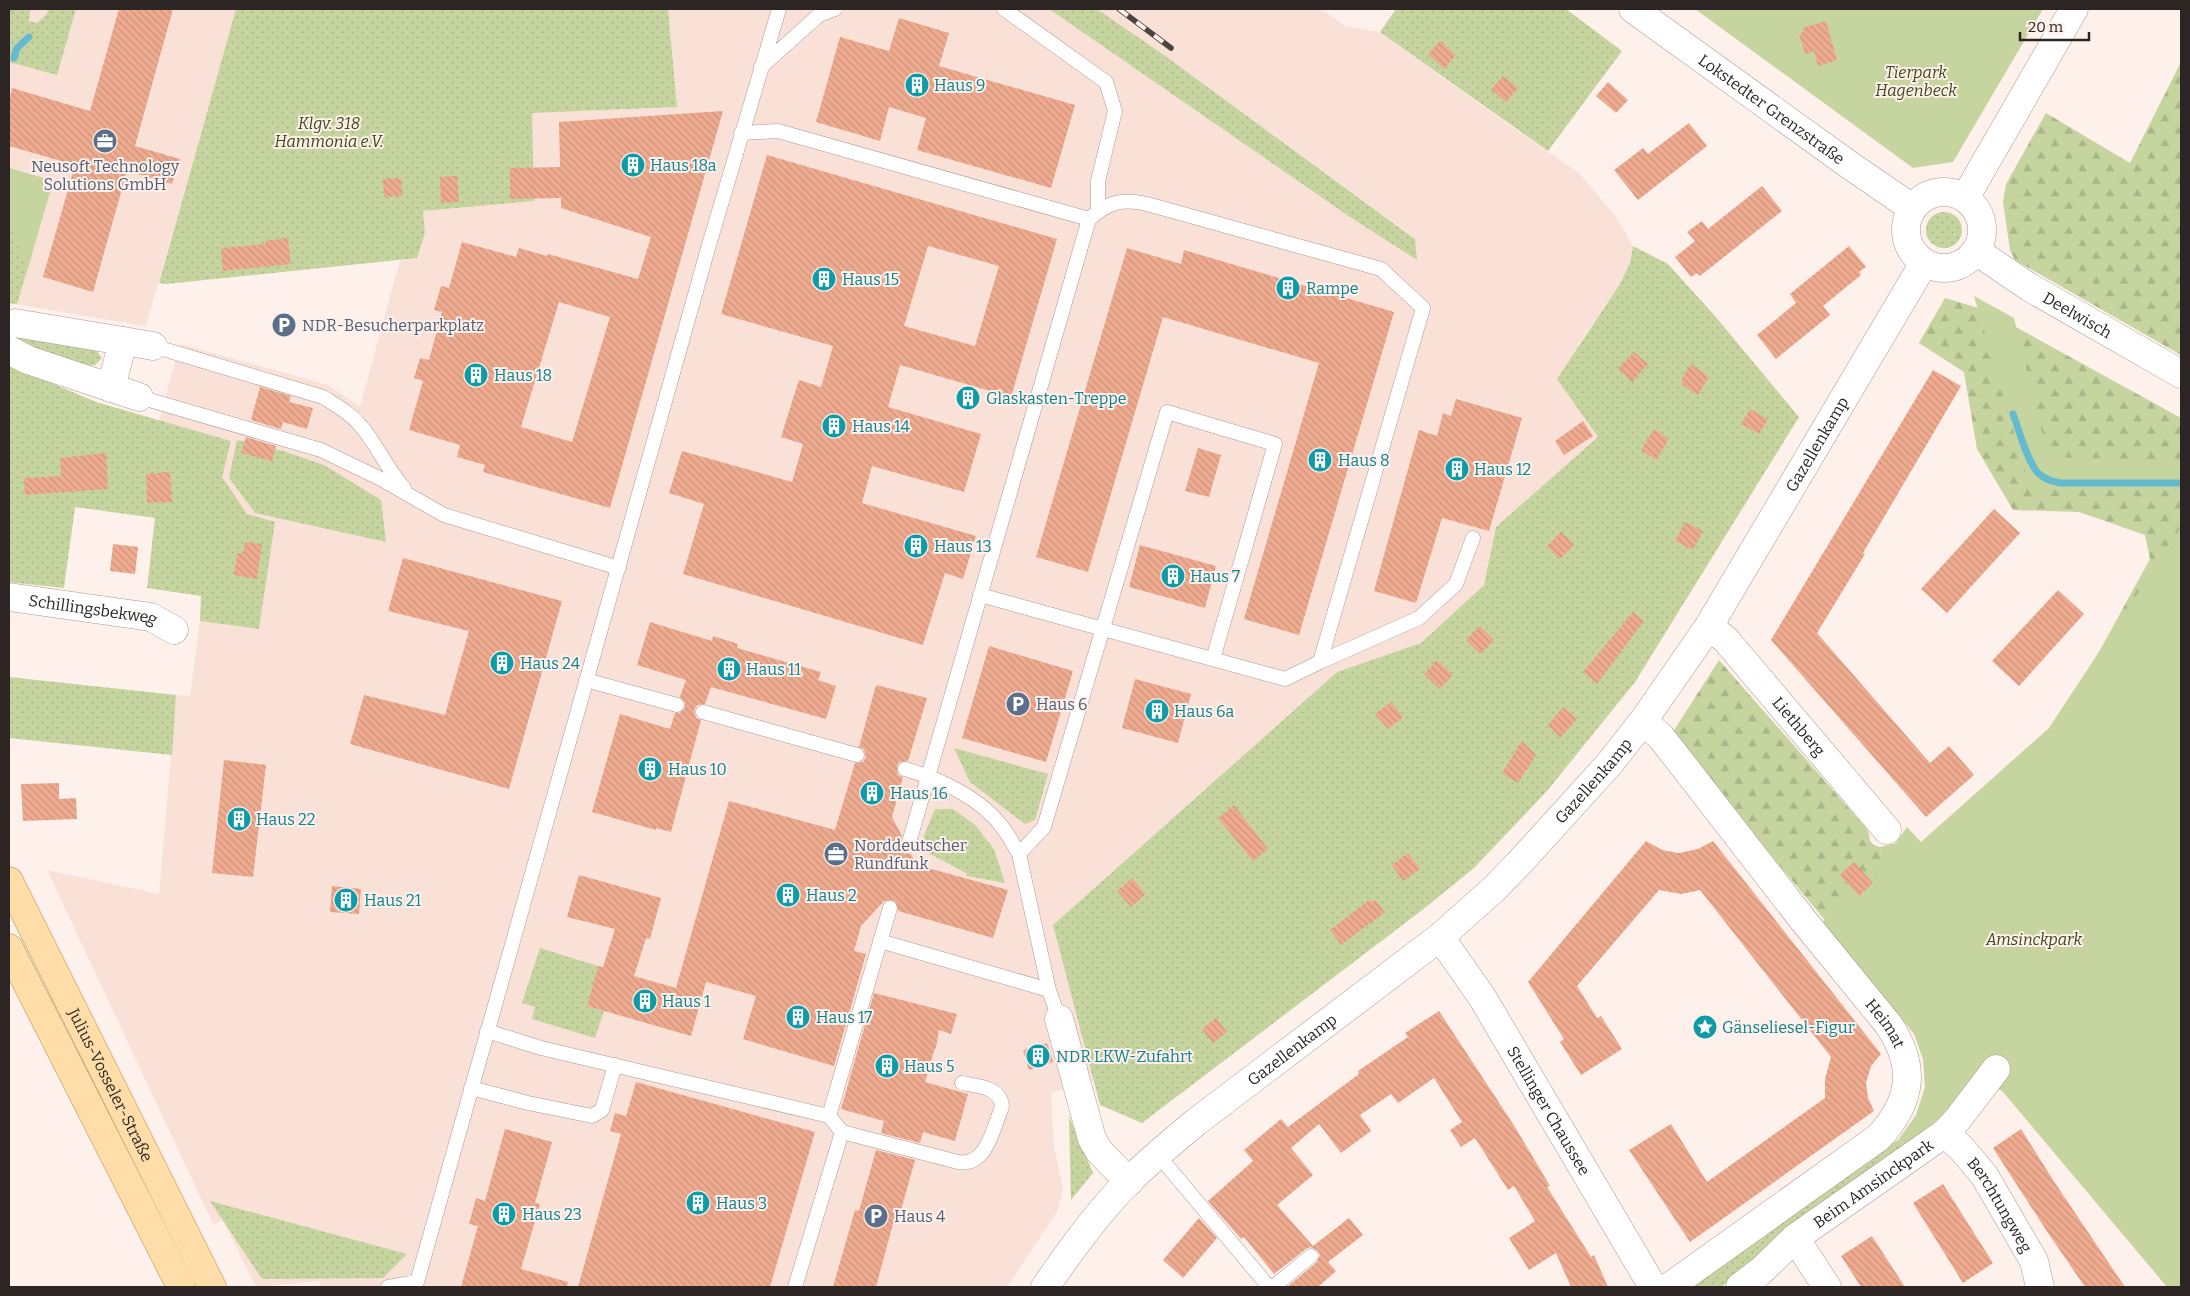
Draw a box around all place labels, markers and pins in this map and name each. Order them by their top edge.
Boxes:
building icon: Haus 9 [904,72,930,98]
place label: Haus 9 [934,76,985,95]
office icon: Neusoft Technology Solutions GmbH [92,128,118,154]
building icon: Haus 18a [620,152,646,178]
place label: Haus 18a [650,156,717,175]
place label: Neusoft Technology Solutions GmbH [31,157,180,194]
building icon: Haus 15 [811,266,837,292]
place label: Haus 15 [842,270,899,289]
building icon: Rampe [1275,275,1301,301]
place label: Rampe [1306,279,1359,298]
parking icon: NDR-Besucherparkplatz [271,312,297,338]
place label: NDR-Besucherparkplatz [302,316,484,335]
building icon: Haus 18 [463,362,489,388]
place label: Haus 18 [494,366,552,385]
building icon: Glaskasten-Treppe [955,385,981,411]
place label: Glaskasten-Treppe [986,389,1127,408]
building icon: Haus 14 [821,413,847,439]
place label: Haus 14 [852,417,910,436]
building icon: Haus 8 [1307,447,1333,473]
place label: Haus 8 [1338,451,1390,470]
building icon: Haus 12 [1444,456,1470,482]
place label: Haus 12 [1474,460,1531,479]
building icon: Haus 13 [903,533,929,559]
place label: Haus 13 [934,537,992,556]
building icon: Haus 7 [1160,563,1186,589]
place label: Haus 7 [1190,567,1240,586]
building icon: Haus 24 [489,650,515,676]
place label: Haus 24 [520,654,581,673]
building icon: Haus 11 [716,656,742,682]
place label: Haus 11 [746,660,801,679]
parking icon: Haus 6 [1005,691,1031,717]
place label: Haus 6 [1036,695,1087,714]
building icon: Haus 6a [1144,698,1170,724]
place label: Haus 6a [1174,702,1234,721]
building icon: Haus 10 [637,756,663,782]
place label: Haus 10 [668,760,727,779]
building icon: Haus 16 [859,780,885,806]
place label: Haus 16 [890,784,948,803]
building icon: Haus 22 [226,806,252,832]
place label: Haus 22 [256,810,315,829]
place label: Norddeutscher Rundfunk [854,836,967,873]
office icon: Norddeutscher Rundfunk [823,841,849,867]
building icon: Haus 2 [775,882,801,908]
place label: Haus 2 [806,886,857,905]
building icon: Haus 21 [333,887,359,913]
place label: Haus 21 [364,891,422,910]
building icon: Haus 1 [632,988,658,1014]
place label: Haus 1 [662,992,711,1011]
building icon: Haus 17 [785,1004,811,1030]
place label: Haus 17 [816,1008,872,1027]
place icon: Gänseliesel-Figur [1692,1014,1718,1040]
place label: Gänseliesel-Figur [1722,1018,1855,1037]
building icon: NDR LKW-Zufahrt [1025,1043,1051,1069]
place label: NDR LKW-Zufahrt [1056,1047,1193,1066]
building icon: Haus 5 [874,1053,900,1079]
place label: Haus 5 [904,1057,955,1076]
building icon: Haus 3 [685,1190,711,1216]
place label: Haus 3 [716,1194,767,1213]
building icon: Haus 23 [491,1201,517,1227]
parking icon: Haus 4 [863,1203,889,1229]
place label: Haus 23 [522,1205,582,1224]
place label: Haus 4 [894,1207,946,1226]

